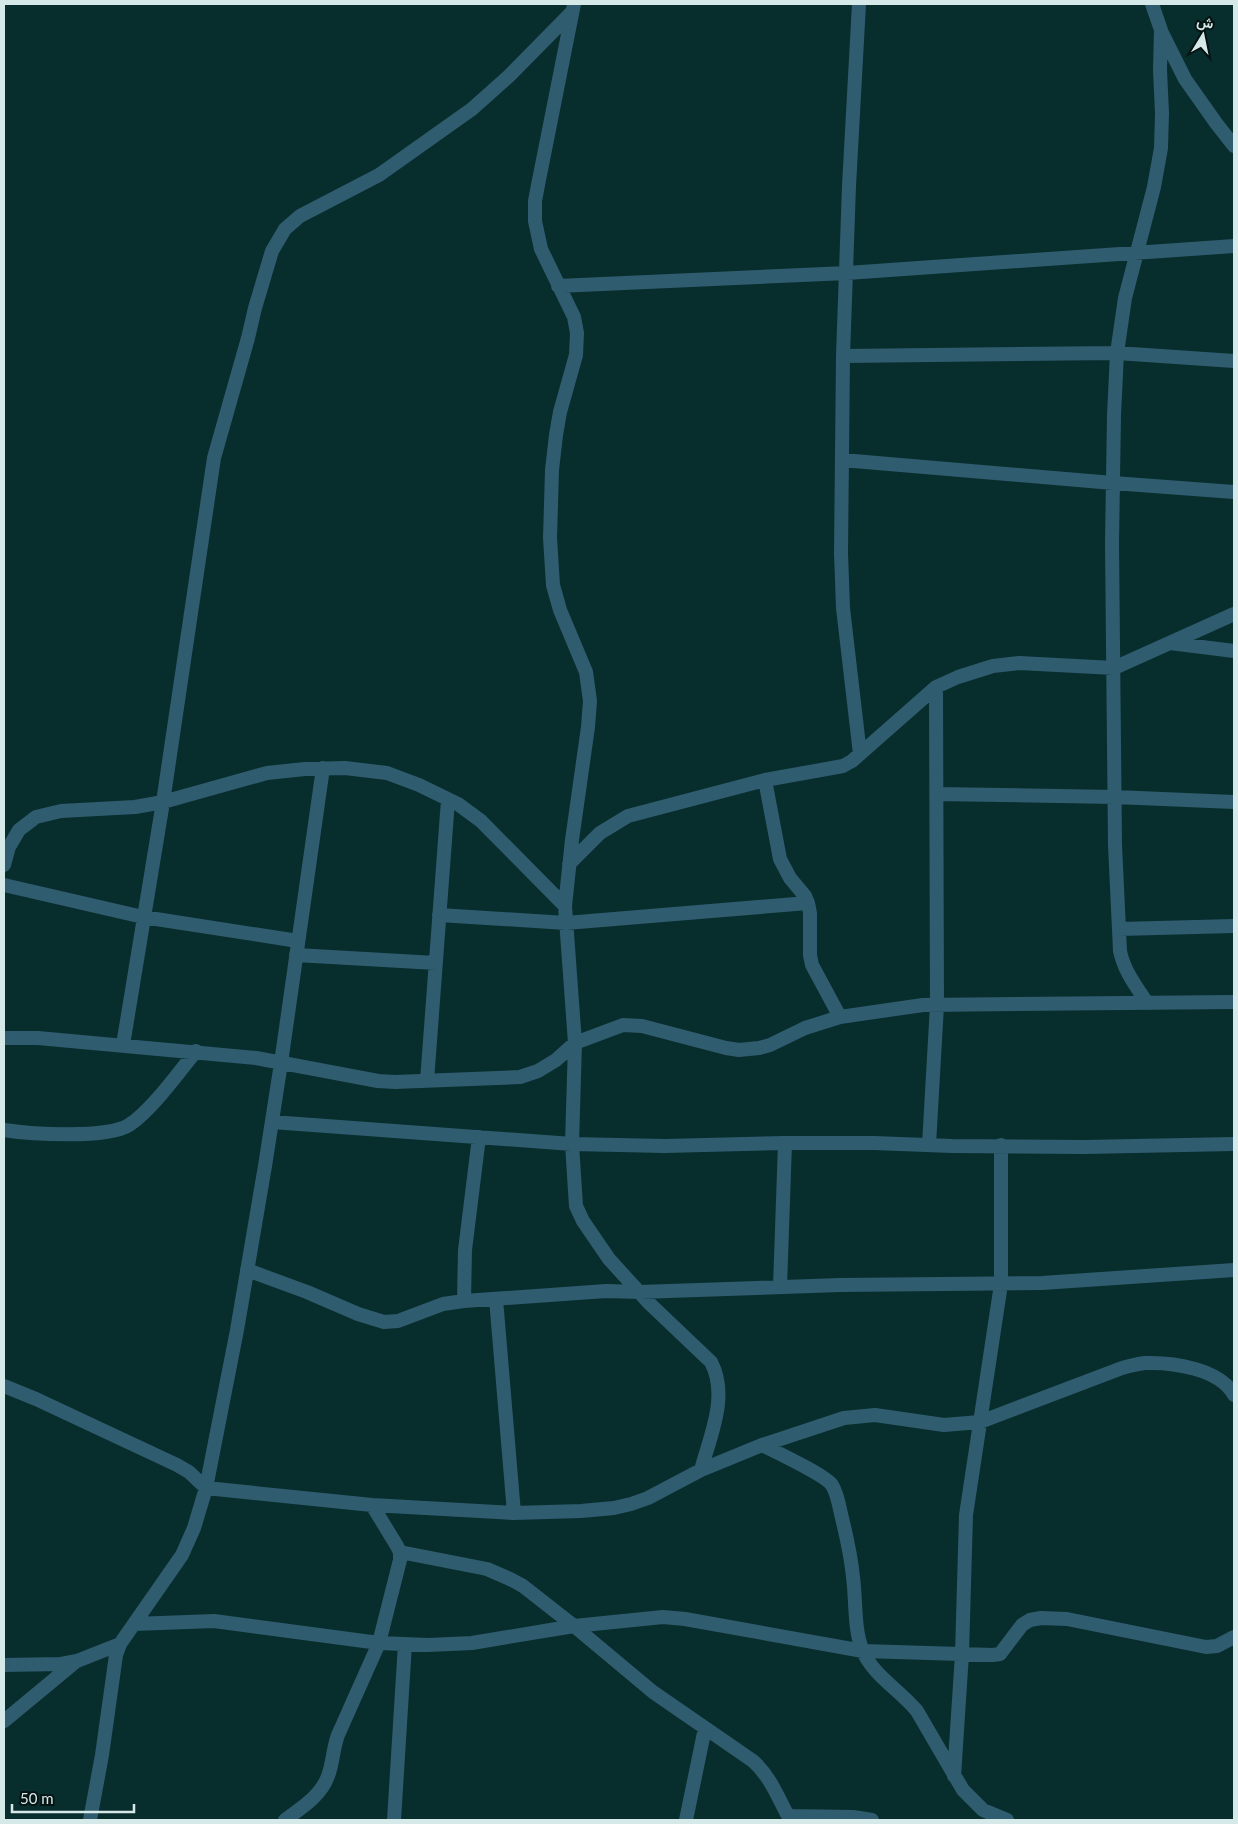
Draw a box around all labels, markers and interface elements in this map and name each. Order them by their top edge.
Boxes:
north arrow [1178,10,1228,60]
text: ش [1195,12,1215,33]
scale bar [12,1782,135,1814]
text: 50 m [20,1789,54,1807]

